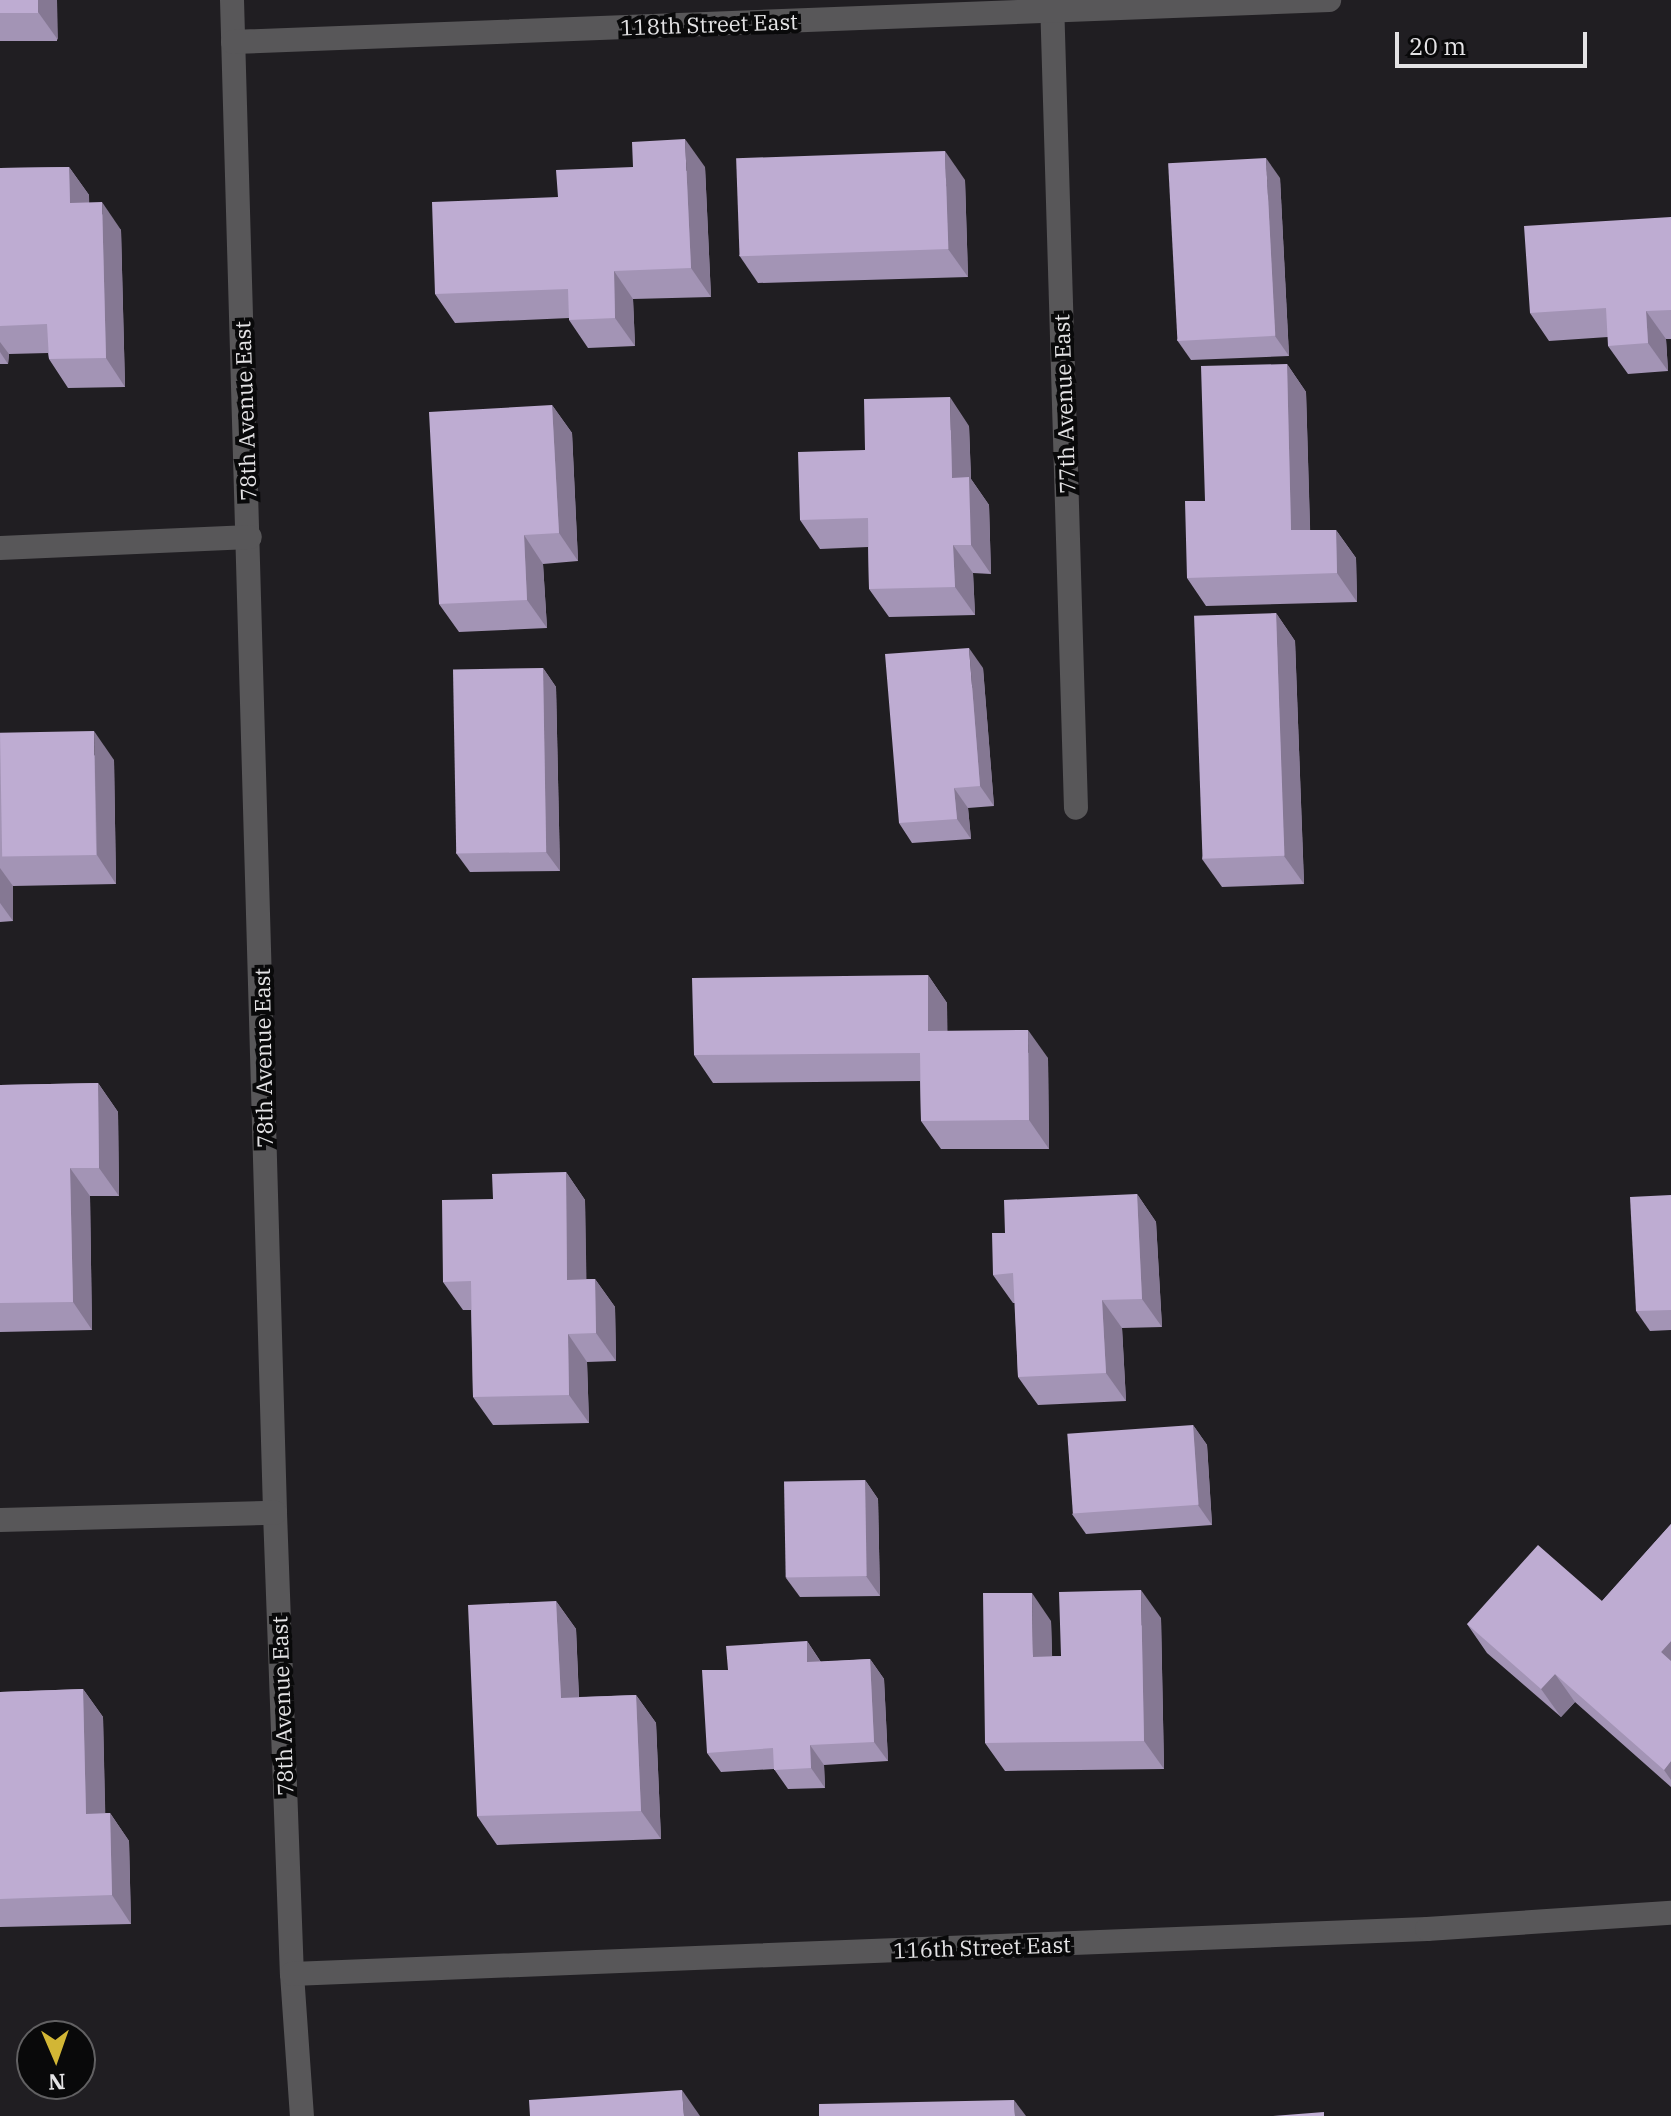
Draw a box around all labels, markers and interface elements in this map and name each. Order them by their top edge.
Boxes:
street label: 118th Street East [620,8,798,40]
scale bar [1399,16,1591,66]
text: 20 m [1409,30,1466,62]
street label: 77th Avenue East [1048,314,1080,494]
street label: 78th Avenue East [229,321,261,501]
street label: 78th Avenue East [248,968,278,1148]
street label: 78th Avenue East [266,1616,298,1796]
street label: 116th Street East [893,1931,1071,1963]
north arrow [16,2020,96,2100]
text: N [48,2068,66,2097]

